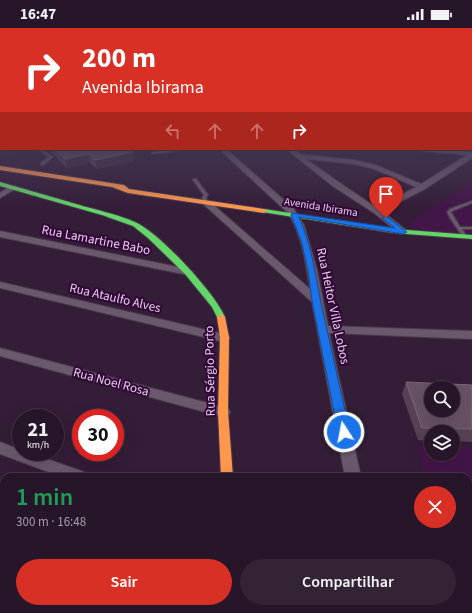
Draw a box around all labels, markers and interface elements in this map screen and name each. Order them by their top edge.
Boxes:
text: 16:47 [20,4,56,25]
text: 200 m [82,38,156,78]
icon: right [16,44,68,96]
text: Avenida Ibirama [82,75,204,100]
icon: left [162,120,184,142]
icon: ahead [204,120,226,142]
icon: ahead [246,120,268,142]
icon: right [288,120,310,142]
pin [369,177,403,218]
icon: arrive [375,183,397,205]
street label: Avenida Ibirama [283,194,359,220]
street label: Rua Lamartine Babo [40,221,152,259]
street label: Rua Heitor Villa Lobos [312,246,354,366]
street label: Rua Ataulfo Alves [68,279,163,317]
street label: Rua Sérgio Porto [200,326,220,416]
street label: Rua Noel Rosa [71,363,151,401]
map controls [424,381,460,461]
button: search [424,381,460,417]
speed limit sign: 30 [72,409,124,461]
position arrow [323,411,365,453]
text: 21 [27,416,49,444]
button: layers [424,425,460,461]
text: km/h [27,438,49,452]
text: 1 min [16,480,73,515]
button: close [414,486,456,528]
text: 300 m · 16:48 [16,513,86,531]
button: Sair [16,559,232,605]
button: Compartilhar [240,559,456,605]

